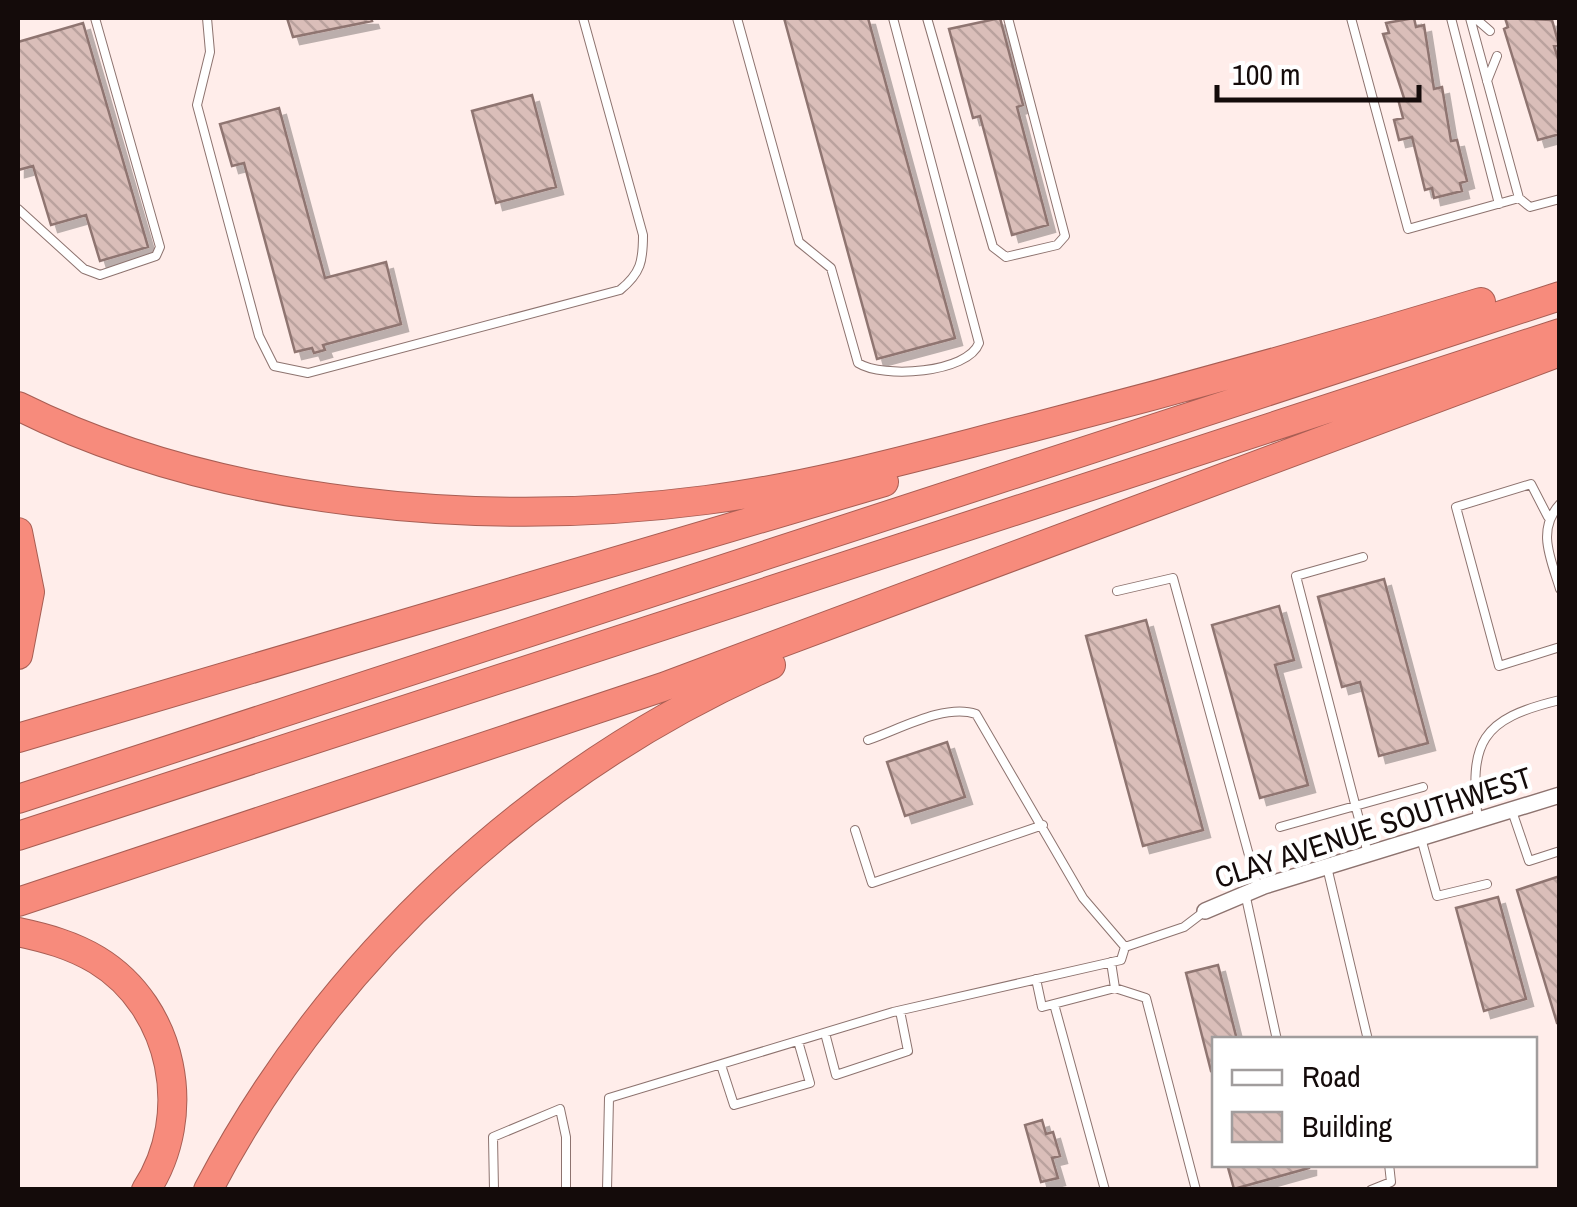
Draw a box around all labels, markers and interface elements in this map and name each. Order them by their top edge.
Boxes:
scale bar [1217,40,1420,102]
text: 100 m [1232,54,1300,94]
street label: CLAY AVENUE SOUTHWEST [1209,757,1537,897]
legend [1212,1037,1537,1167]
text: Road [1302,1056,1361,1096]
text: Building [1302,1106,1393,1146]

